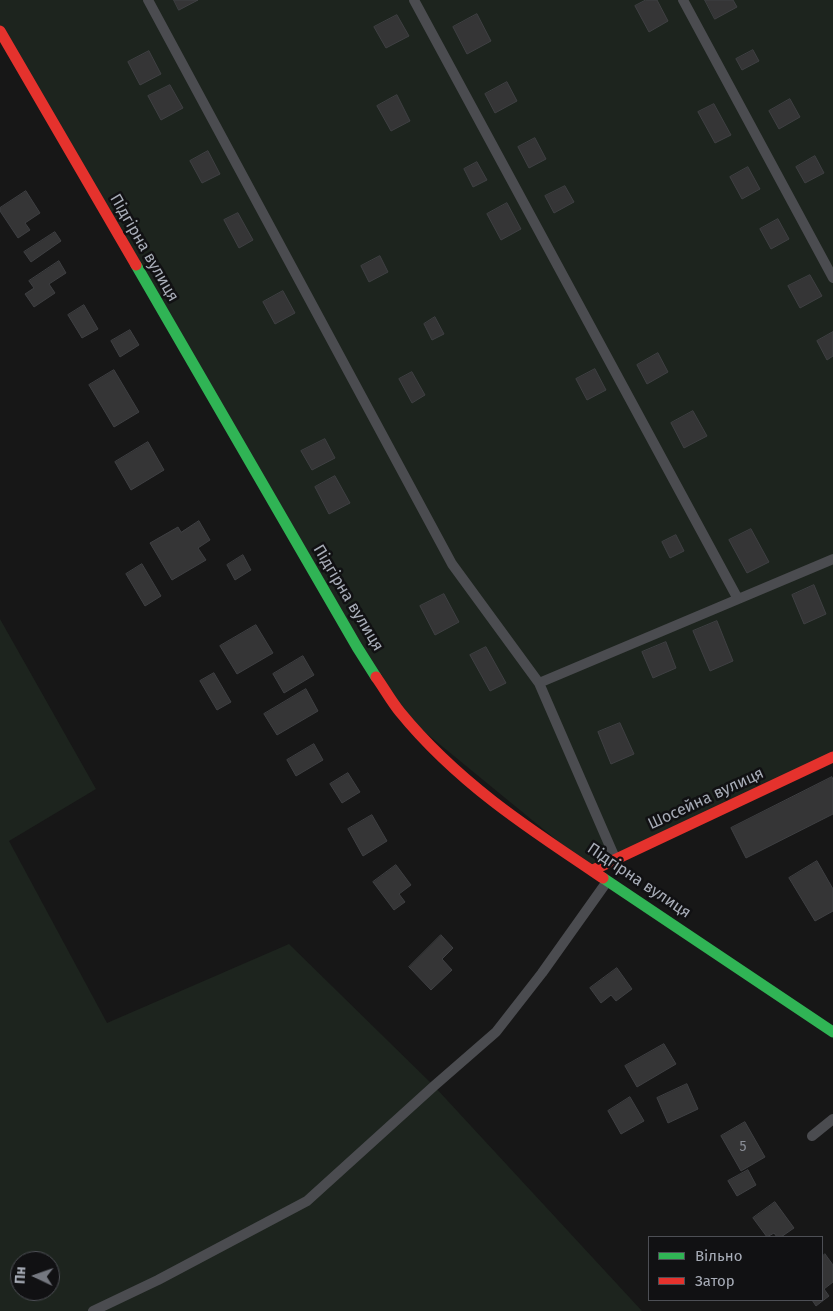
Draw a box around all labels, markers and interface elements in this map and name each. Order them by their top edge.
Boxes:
street label: Підгірна вулиця [105,191,183,305]
street label: Підгірна вулиця [309,541,387,655]
street label: Шосейна вулиця [645,764,767,834]
street label: Підгірна вулиця [583,839,695,923]
house number: 5 [739,1139,747,1155]
legend [648,1236,823,1301]
text: Вільно [695,1247,742,1265]
north arrow [10,1251,60,1301]
text: Пн [12,1266,29,1284]
text: Затор [695,1272,735,1290]

